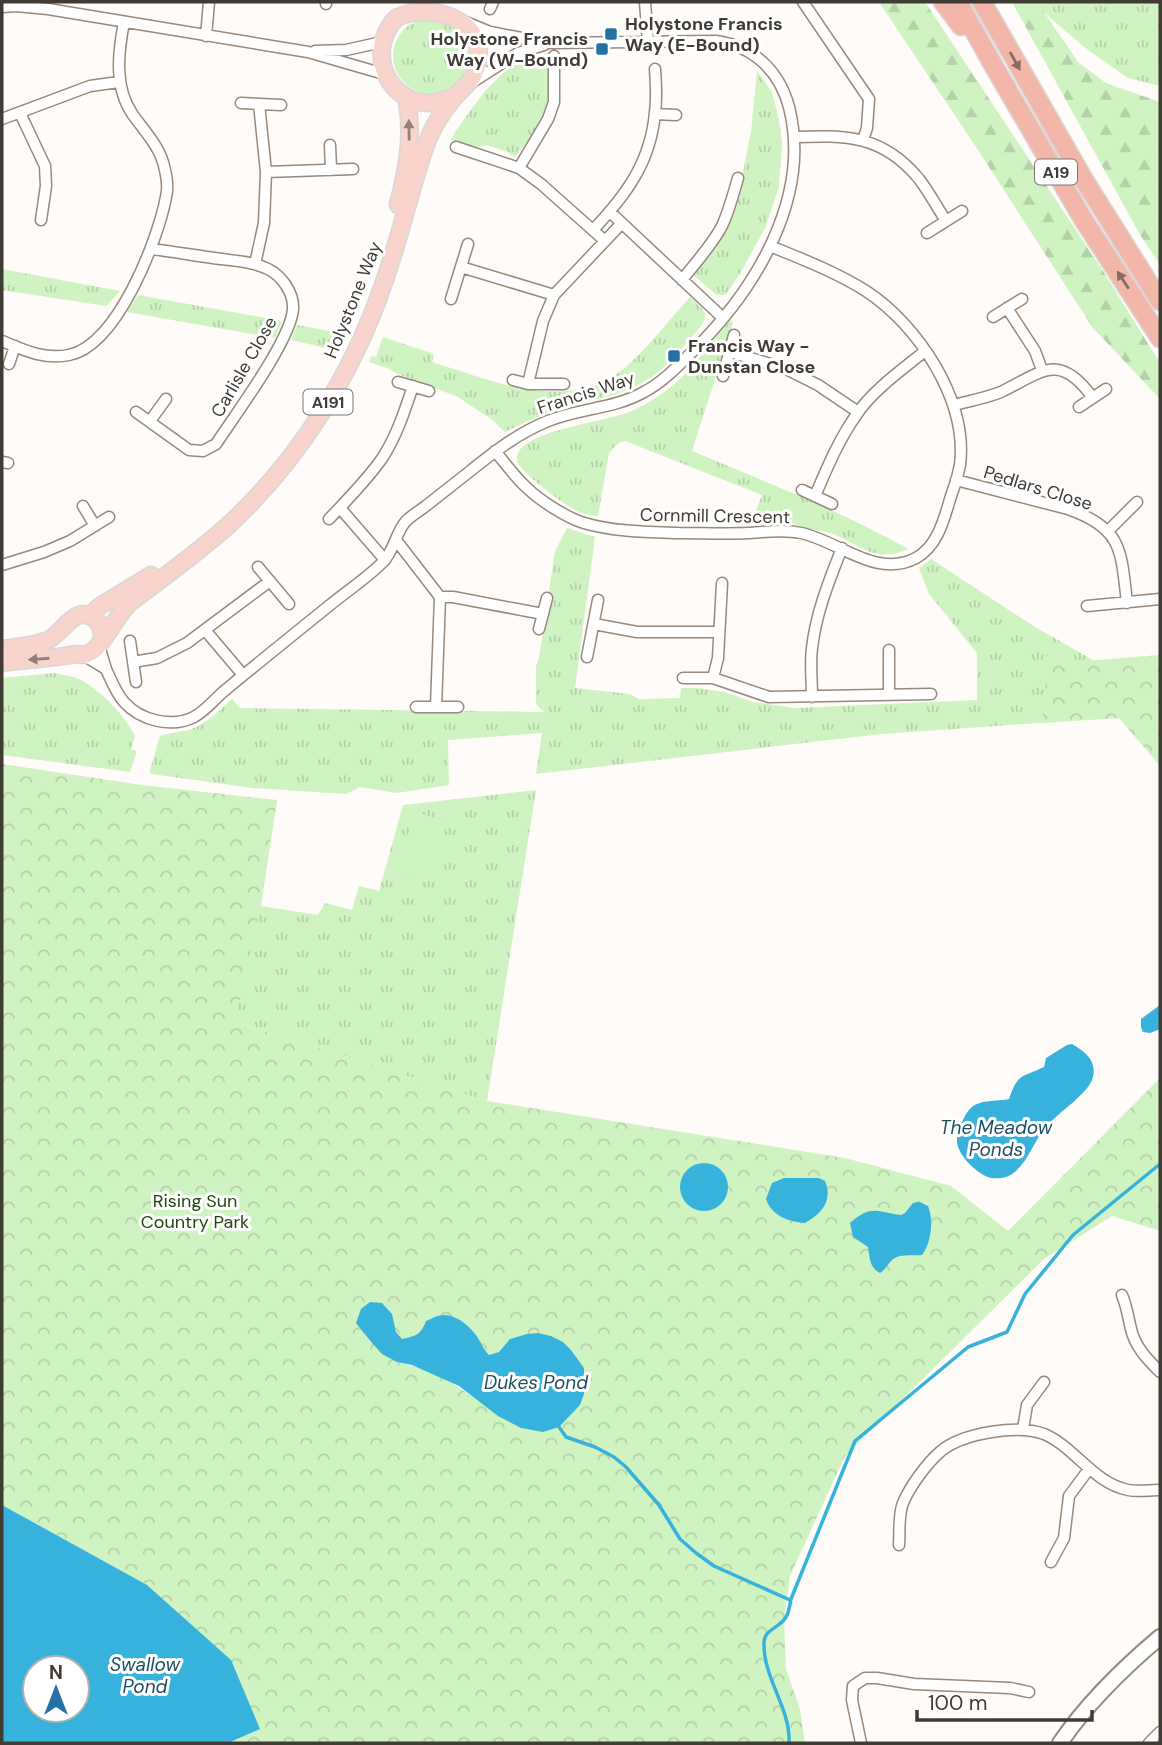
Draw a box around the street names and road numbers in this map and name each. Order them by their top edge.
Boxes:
road number: A19 [1035,160,1077,184]
street label: Holystone Way [319,238,387,362]
street label: Carlisle Close [205,312,283,422]
street label: Francis Way [534,366,638,420]
road number: A191 [304,390,352,414]
street label: Pedlars Close [981,460,1095,516]
street label: Cornmill Crescent [640,503,790,529]

